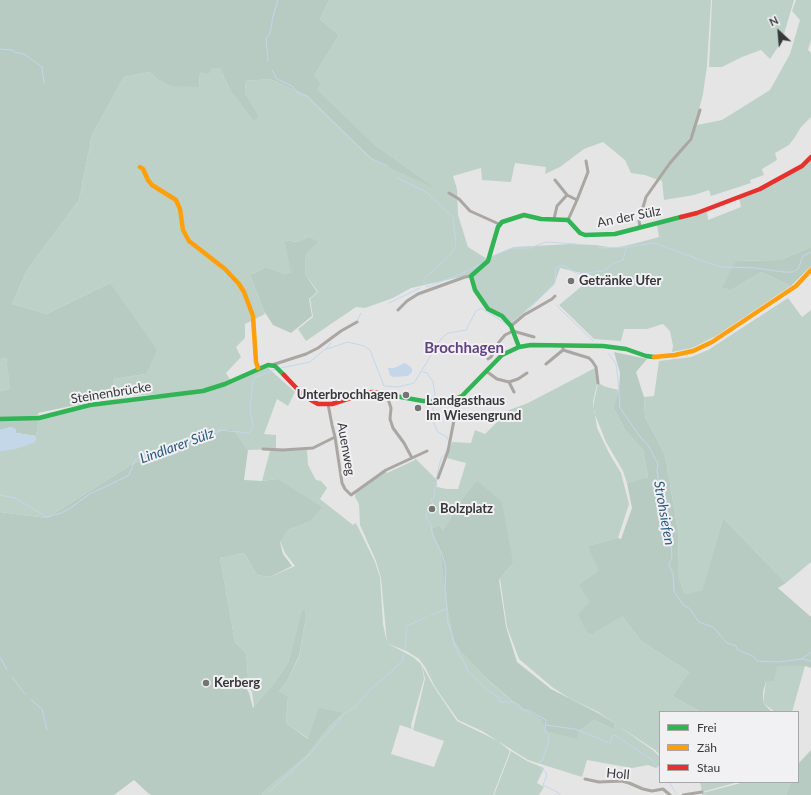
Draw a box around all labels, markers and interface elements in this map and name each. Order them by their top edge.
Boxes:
north arrow [759,12,799,52]
text: N [767,13,780,28]
street label: An der Sülz [596,203,662,231]
place label: Getränke Ufer [579,273,661,289]
marker: Getränke Ufer [566,276,576,286]
district label: Brochhagen [424,339,504,357]
street label: Steinenbrücke [70,379,152,407]
place label: Unterbrochhagen [297,387,398,403]
marker: Unterbrochhagen [401,390,411,400]
place label: Landgasthaus Im Wiesengrund [426,393,521,424]
marker: Landgasthaus Im Wiesengrund [413,403,423,413]
street label: Auenweg [334,421,358,477]
water label: Lindlarer Sülz [138,425,216,467]
water label: Strohsiefen [650,480,678,546]
place label: Bolzplatz [440,501,493,517]
marker: Bolzplatz [427,504,437,514]
place label: Kerberg [214,675,260,691]
marker: Kerberg [201,678,211,688]
legend [659,711,799,783]
text: Frei [697,720,717,735]
text: Zäh [697,740,717,755]
text: Stau [697,760,720,775]
street label: Holl [606,765,630,783]

